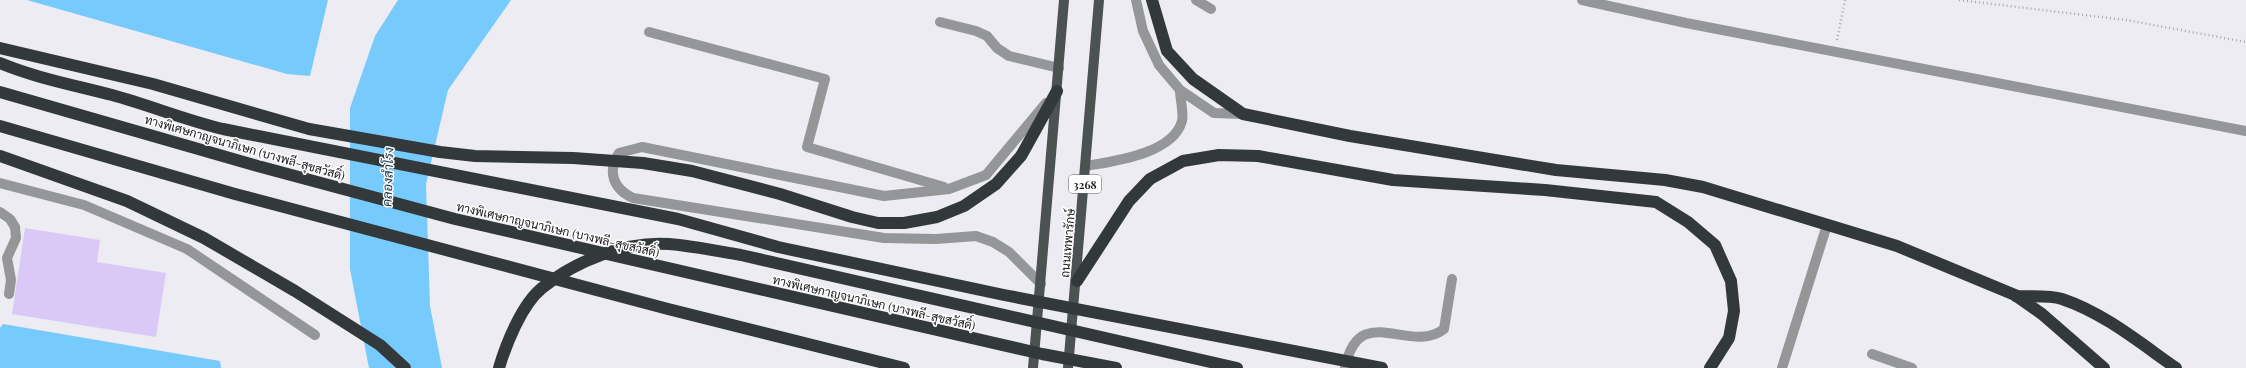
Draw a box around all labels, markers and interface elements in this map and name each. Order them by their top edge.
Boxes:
street label: ทางพิเศษกาญจนาภิเษก (บางพลี-สุขสวัสดิ์) [142,108,348,185]
water label: คลองสำโรง [377,147,397,207]
road number: 3268 [1069,175,1101,193]
street label: ทางพิเศษกาญจนาภิเษก (บางพลี-สุขสวัสดิ์) [455,195,662,262]
street label: ถนนเทพารักษ์ [1056,207,1078,278]
street label: ทางพิเศษกาญจนาภิเษก (บางพลี-สุขสวัสดิ์) [771,268,978,335]

